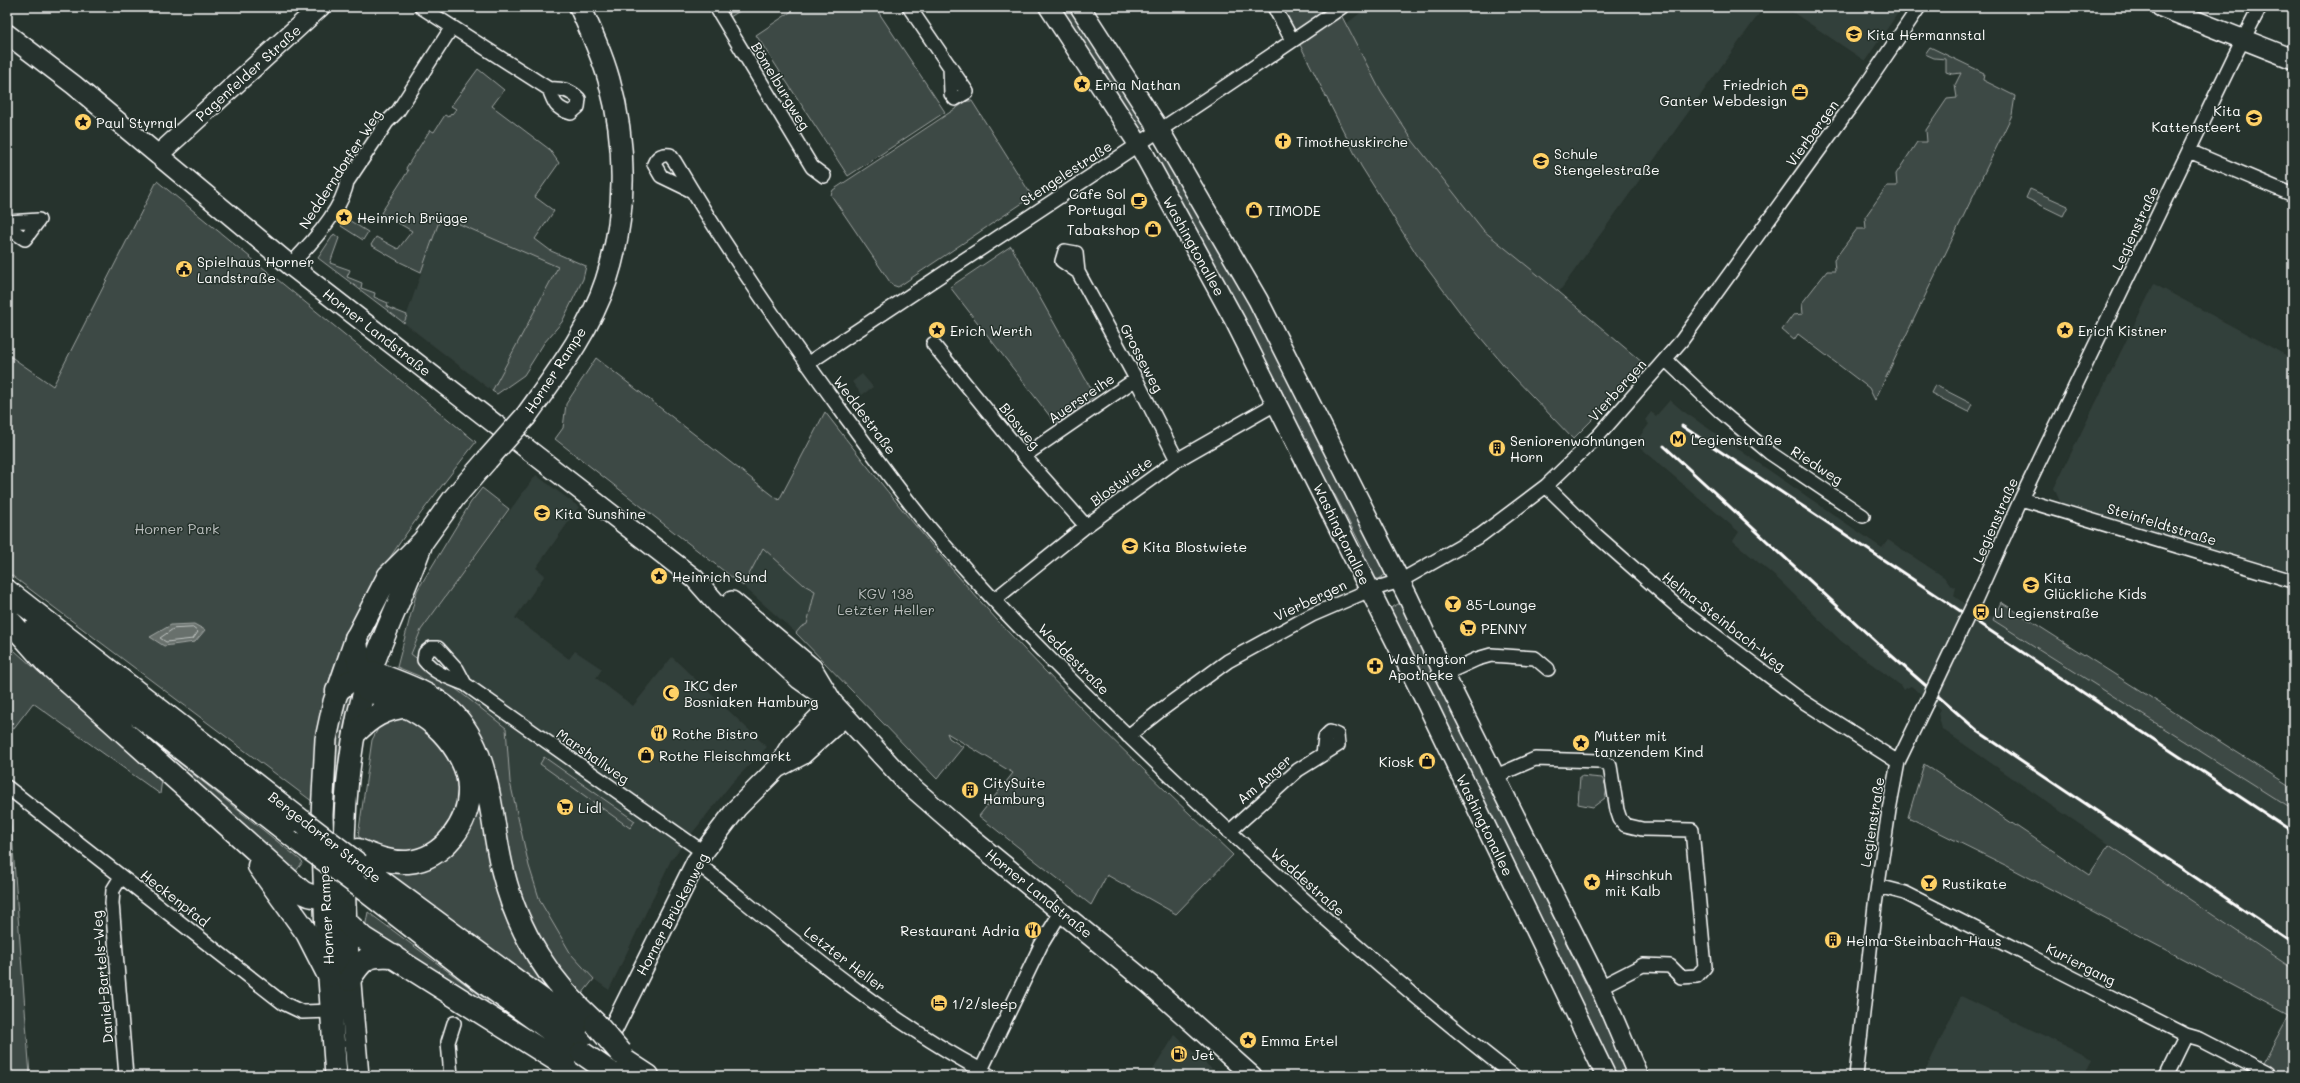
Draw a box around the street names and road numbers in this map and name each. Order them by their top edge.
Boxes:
street label: Pagenfelder Straße [191,20,305,126]
street label: Bömelburgweg [747,38,815,134]
street label: Vierbergen [1781,96,1843,170]
street label: Nedderndorfer Weg [294,105,386,233]
street label: Stengelestraße [1017,136,1115,210]
street label: Legienstraße [2107,183,2163,273]
street label: Washingtonallee [1159,193,1229,299]
street label: Horner Landstraße [319,284,435,380]
street label: Grosseweg [1116,320,1168,396]
street label: Horner Rampe [520,323,590,417]
street label: Vierbergen [1584,355,1650,425]
street label: Auersreihe [1044,369,1118,427]
street label: Weddestraße [829,372,901,458]
street label: Blosweg [995,399,1045,453]
street label: Riedweg [1787,441,1847,489]
street label: Blostwiete [1086,452,1156,510]
street label: Legienstraße [1968,475,2022,565]
street label: Washingtonallee [1309,480,1375,588]
street label: Steinfeldtstraße [2105,498,2219,550]
street label: Helma-Steinbach-Weg [1658,567,1790,675]
street label: Vierbergen [1271,575,1349,625]
street label: Weddestraße [1034,619,1114,699]
street label: Marshallweg [553,724,633,788]
street label: Am Anger [1233,750,1295,808]
street label: Washingtonallee [1452,771,1518,879]
street label: Legienstraße [1855,776,1889,868]
street label: Bergedorfer Straße [265,787,385,887]
street label: Horner Landstraße [982,844,1096,942]
street label: Weddestraße [1267,844,1349,920]
street label: Horner Brückenweg [632,849,712,979]
street label: Heckenpfad [137,865,213,931]
street label: Horner Rampe [314,865,338,965]
street label: Daniel-Bartels-Weg [87,910,117,1044]
street label: Letzter Heller [800,922,890,996]
street label: Kuriergang [2043,938,2119,990]

